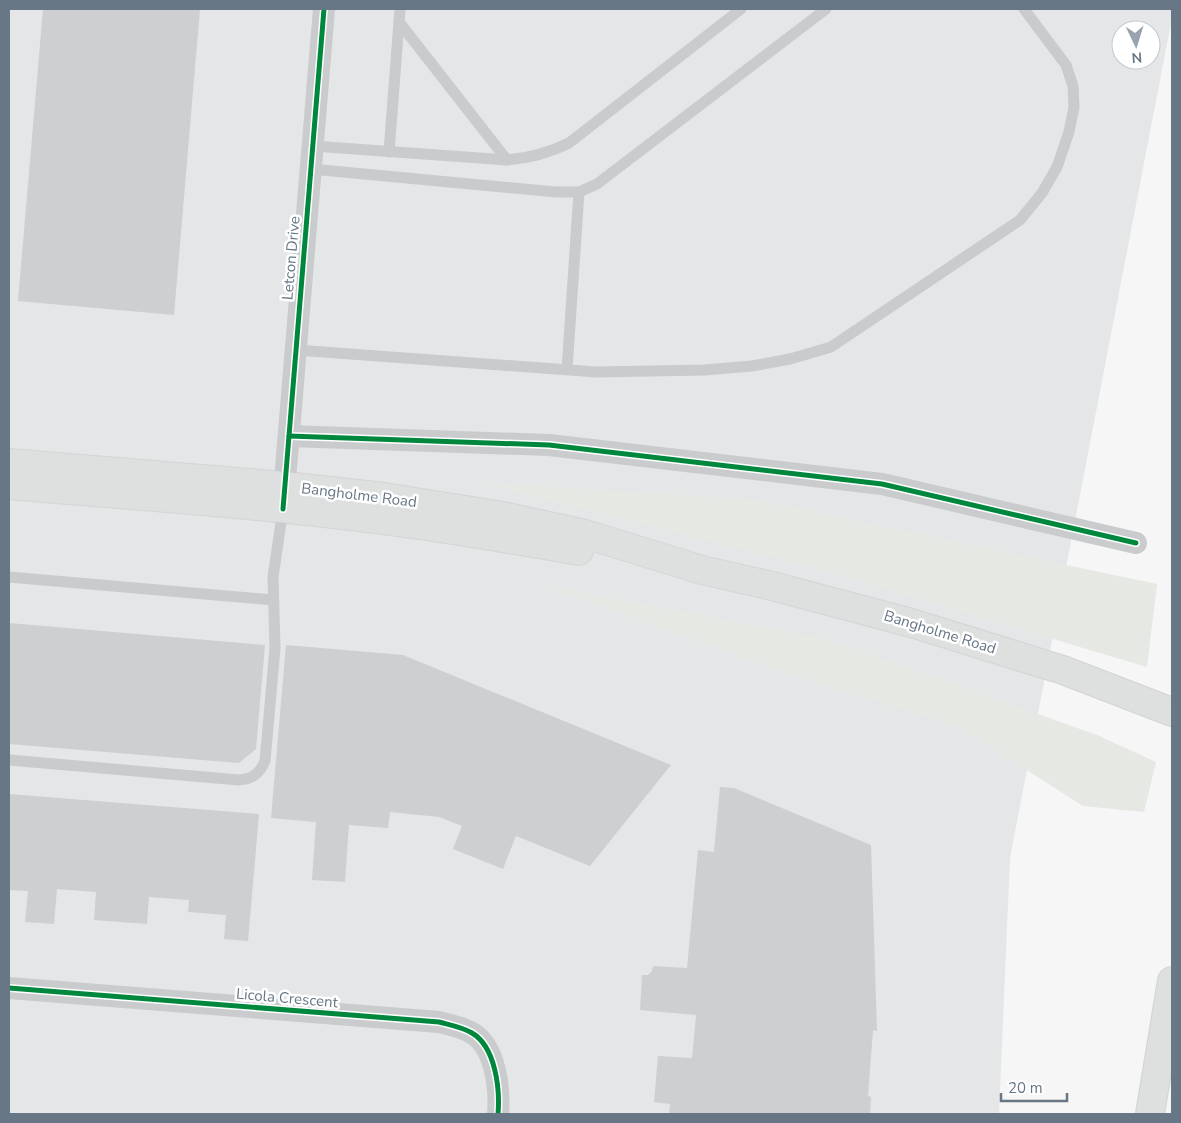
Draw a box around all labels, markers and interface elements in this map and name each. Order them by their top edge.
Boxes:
north arrow [1111,20,1161,70]
text: N [1131,48,1143,67]
street label: Letcon Drive [277,215,305,301]
street label: Bangholme Road [300,478,418,512]
street label: Bangholme Road [881,605,999,659]
street label: Licola Crescent [235,984,339,1012]
scale bar [1001,1070,1067,1102]
text: 20 m [1008,1078,1043,1098]

